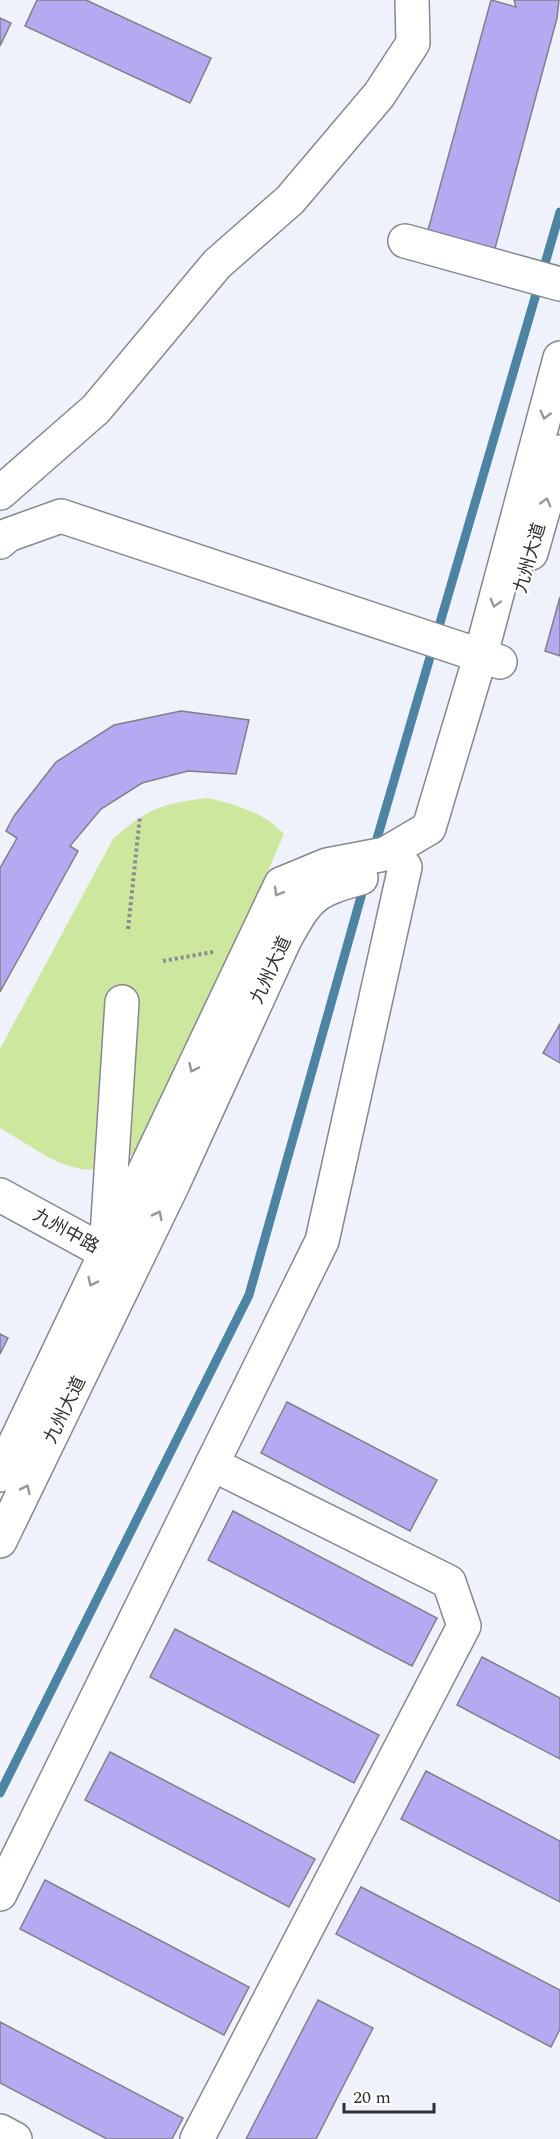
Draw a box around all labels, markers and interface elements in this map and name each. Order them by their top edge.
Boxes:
one-way arrow [540,409,552,420]
one-way arrow [539,497,551,508]
street label: 九州大道 [507,520,553,596]
one-way arrow [489,598,502,608]
one-way arrow [274,886,285,897]
street label: 九州大道 [244,932,298,1008]
one-way arrow [188,1061,200,1072]
street label: 九州中路 [28,1202,104,1260]
one-way arrow [151,1210,163,1221]
one-way arrow [88,1276,99,1287]
street label: 九州大道 [37,1372,93,1448]
one-way arrow [19,1484,30,1495]
scale bar [344,2076,434,2114]
text: 20 m [353,2084,391,2111]

